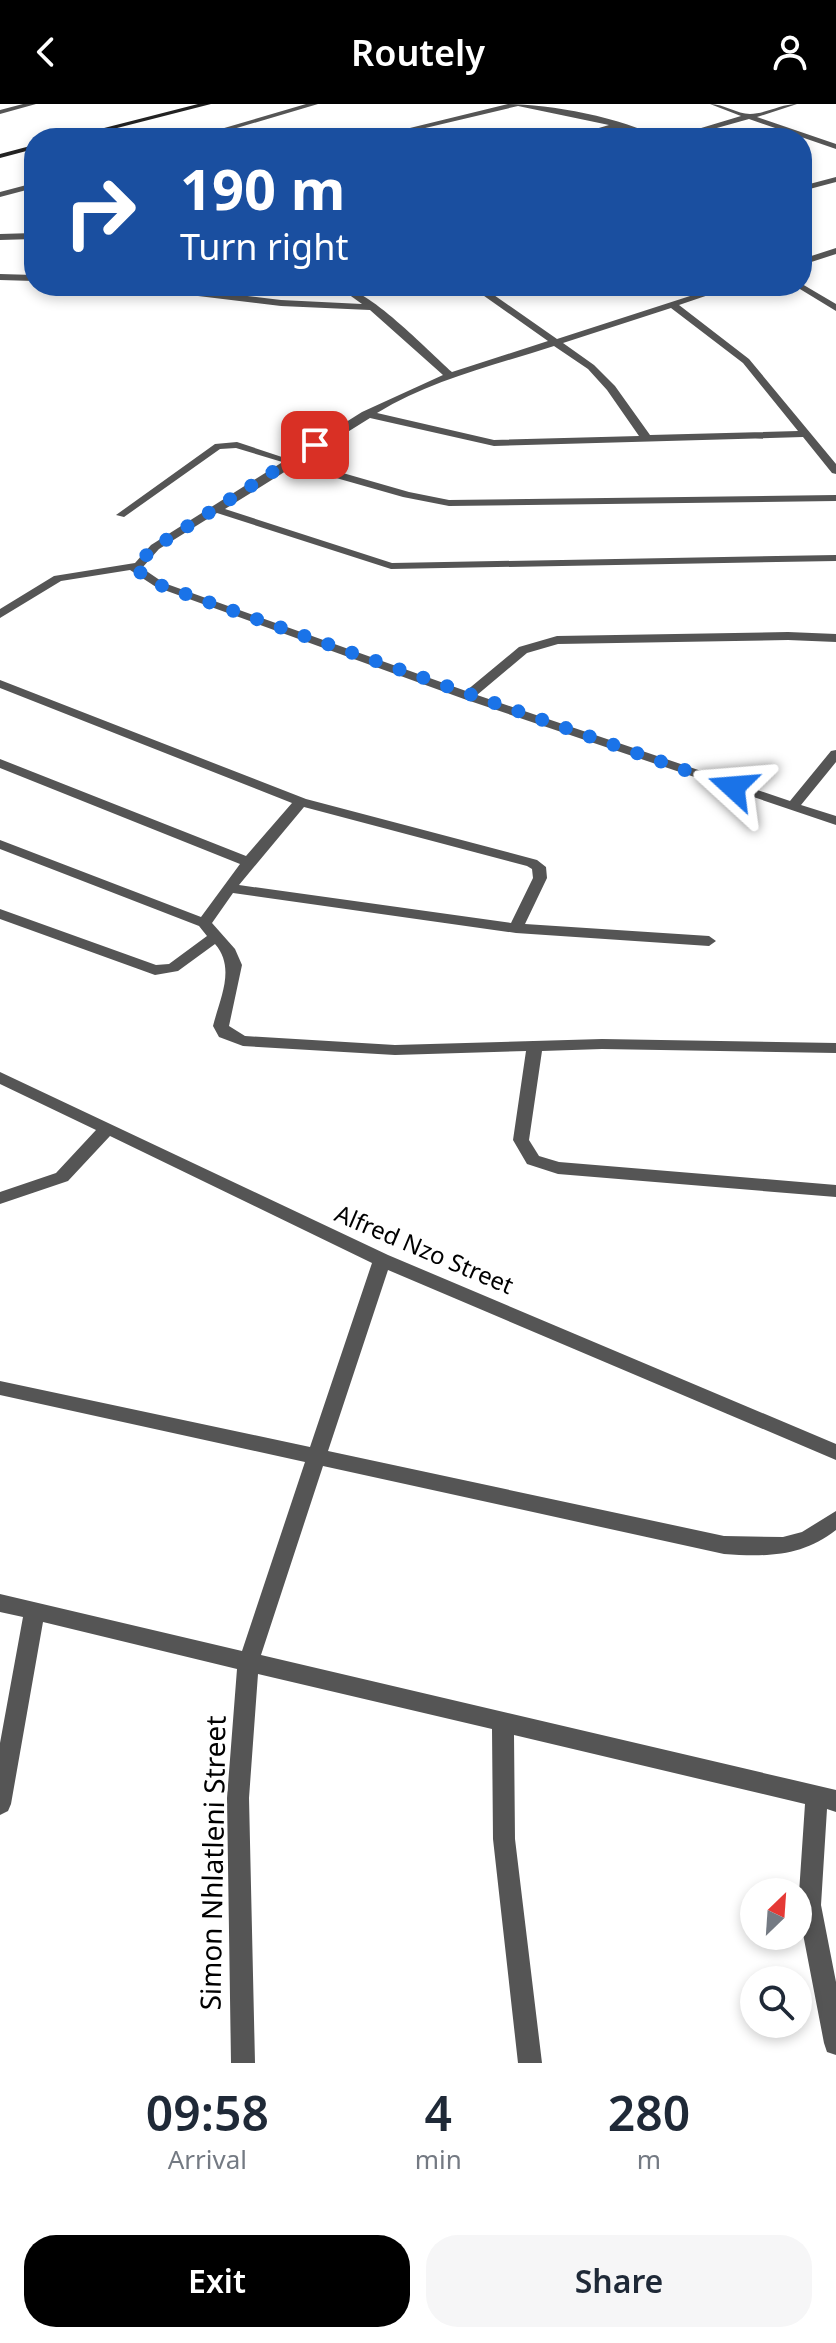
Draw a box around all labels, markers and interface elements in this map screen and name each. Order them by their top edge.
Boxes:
text: Routely [351,28,485,77]
icon: back [24,30,68,74]
icon: person [768,30,812,74]
text: 190 m [180,150,345,226]
icon: right [48,160,152,264]
text: Turn right [180,222,348,271]
pin [281,411,349,479]
icon: arrive [293,423,337,467]
position arrow [691,745,775,829]
street label: Alfred Nzo Street [330,1196,519,1301]
street label: Simon Nhlatleni Street [190,1715,234,2011]
north arrow [740,1878,812,1950]
map controls [740,1878,812,2038]
button: search [740,1966,812,2038]
text: 09:58 [146,2080,269,2145]
text: 4 [425,2080,452,2145]
text: 280 [608,2080,690,2145]
text: Arrival [168,2141,247,2177]
text: min [415,2141,462,2177]
text: m [637,2141,661,2177]
button: Exit [24,2235,410,2327]
button: Share [426,2235,812,2327]

